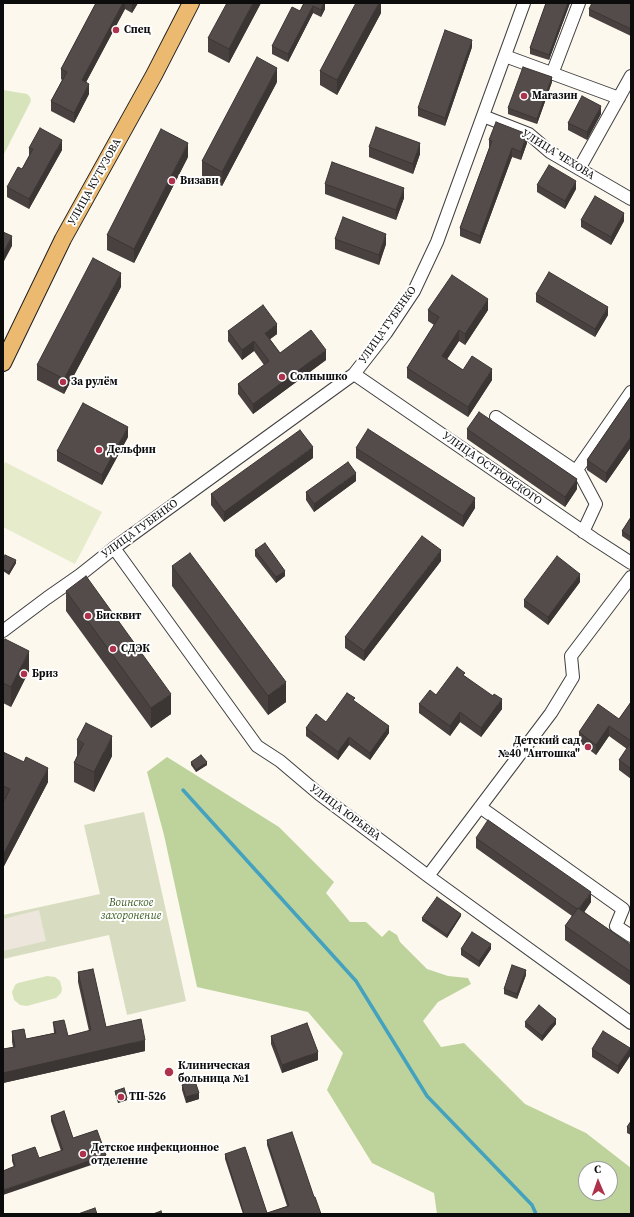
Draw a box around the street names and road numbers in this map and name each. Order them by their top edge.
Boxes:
street label: УЛИЦА ЧЕХОВА [519,127,597,183]
street label: УЛИЦА КУТУЗОВА [66,136,124,228]
street label: УЛИЦА ГУБЕНКО [356,284,420,366]
street label: УЛИЦА ОСТРОВСКОГО [440,430,544,508]
street label: УЛИЦА ГУБЕНКО [99,497,181,561]
street label: УЛИЦА ЮРЬЕВА [307,782,383,844]

